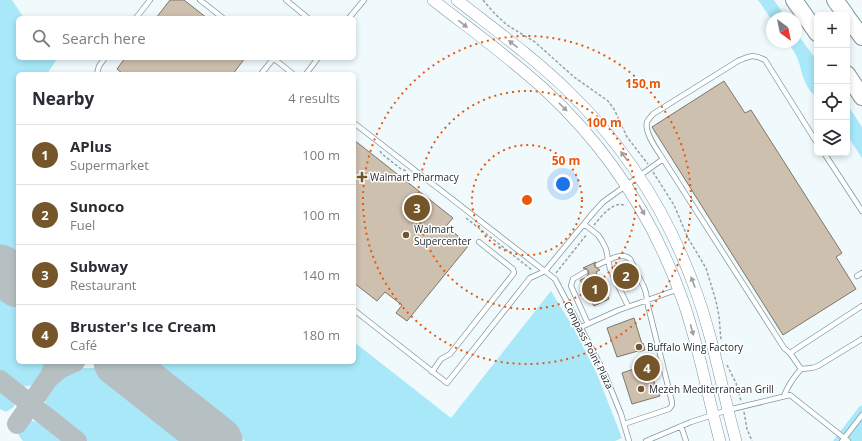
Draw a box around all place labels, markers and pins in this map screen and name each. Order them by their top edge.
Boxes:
place label: Walmart Pharmacy [370,170,460,184]
marker: Walmart Pharmacy [357,172,367,182]
pin: 3 [404,193,430,223]
centre of rings [520,193,534,207]
place label: Walmart Supercenter [414,222,471,248]
marker: Walmart Supercenter [401,230,411,240]
pin: 2 [613,261,639,291]
pin: 1 [582,274,608,304]
place label: Buffalo Wing Factory [647,340,744,354]
marker: Buffalo Wing Factory [634,342,644,352]
pin: 4 [634,353,660,383]
place label: Mezeh Mediterranean Grill [649,382,774,396]
marker: Mezeh Mediterranean Grill [636,384,646,394]

